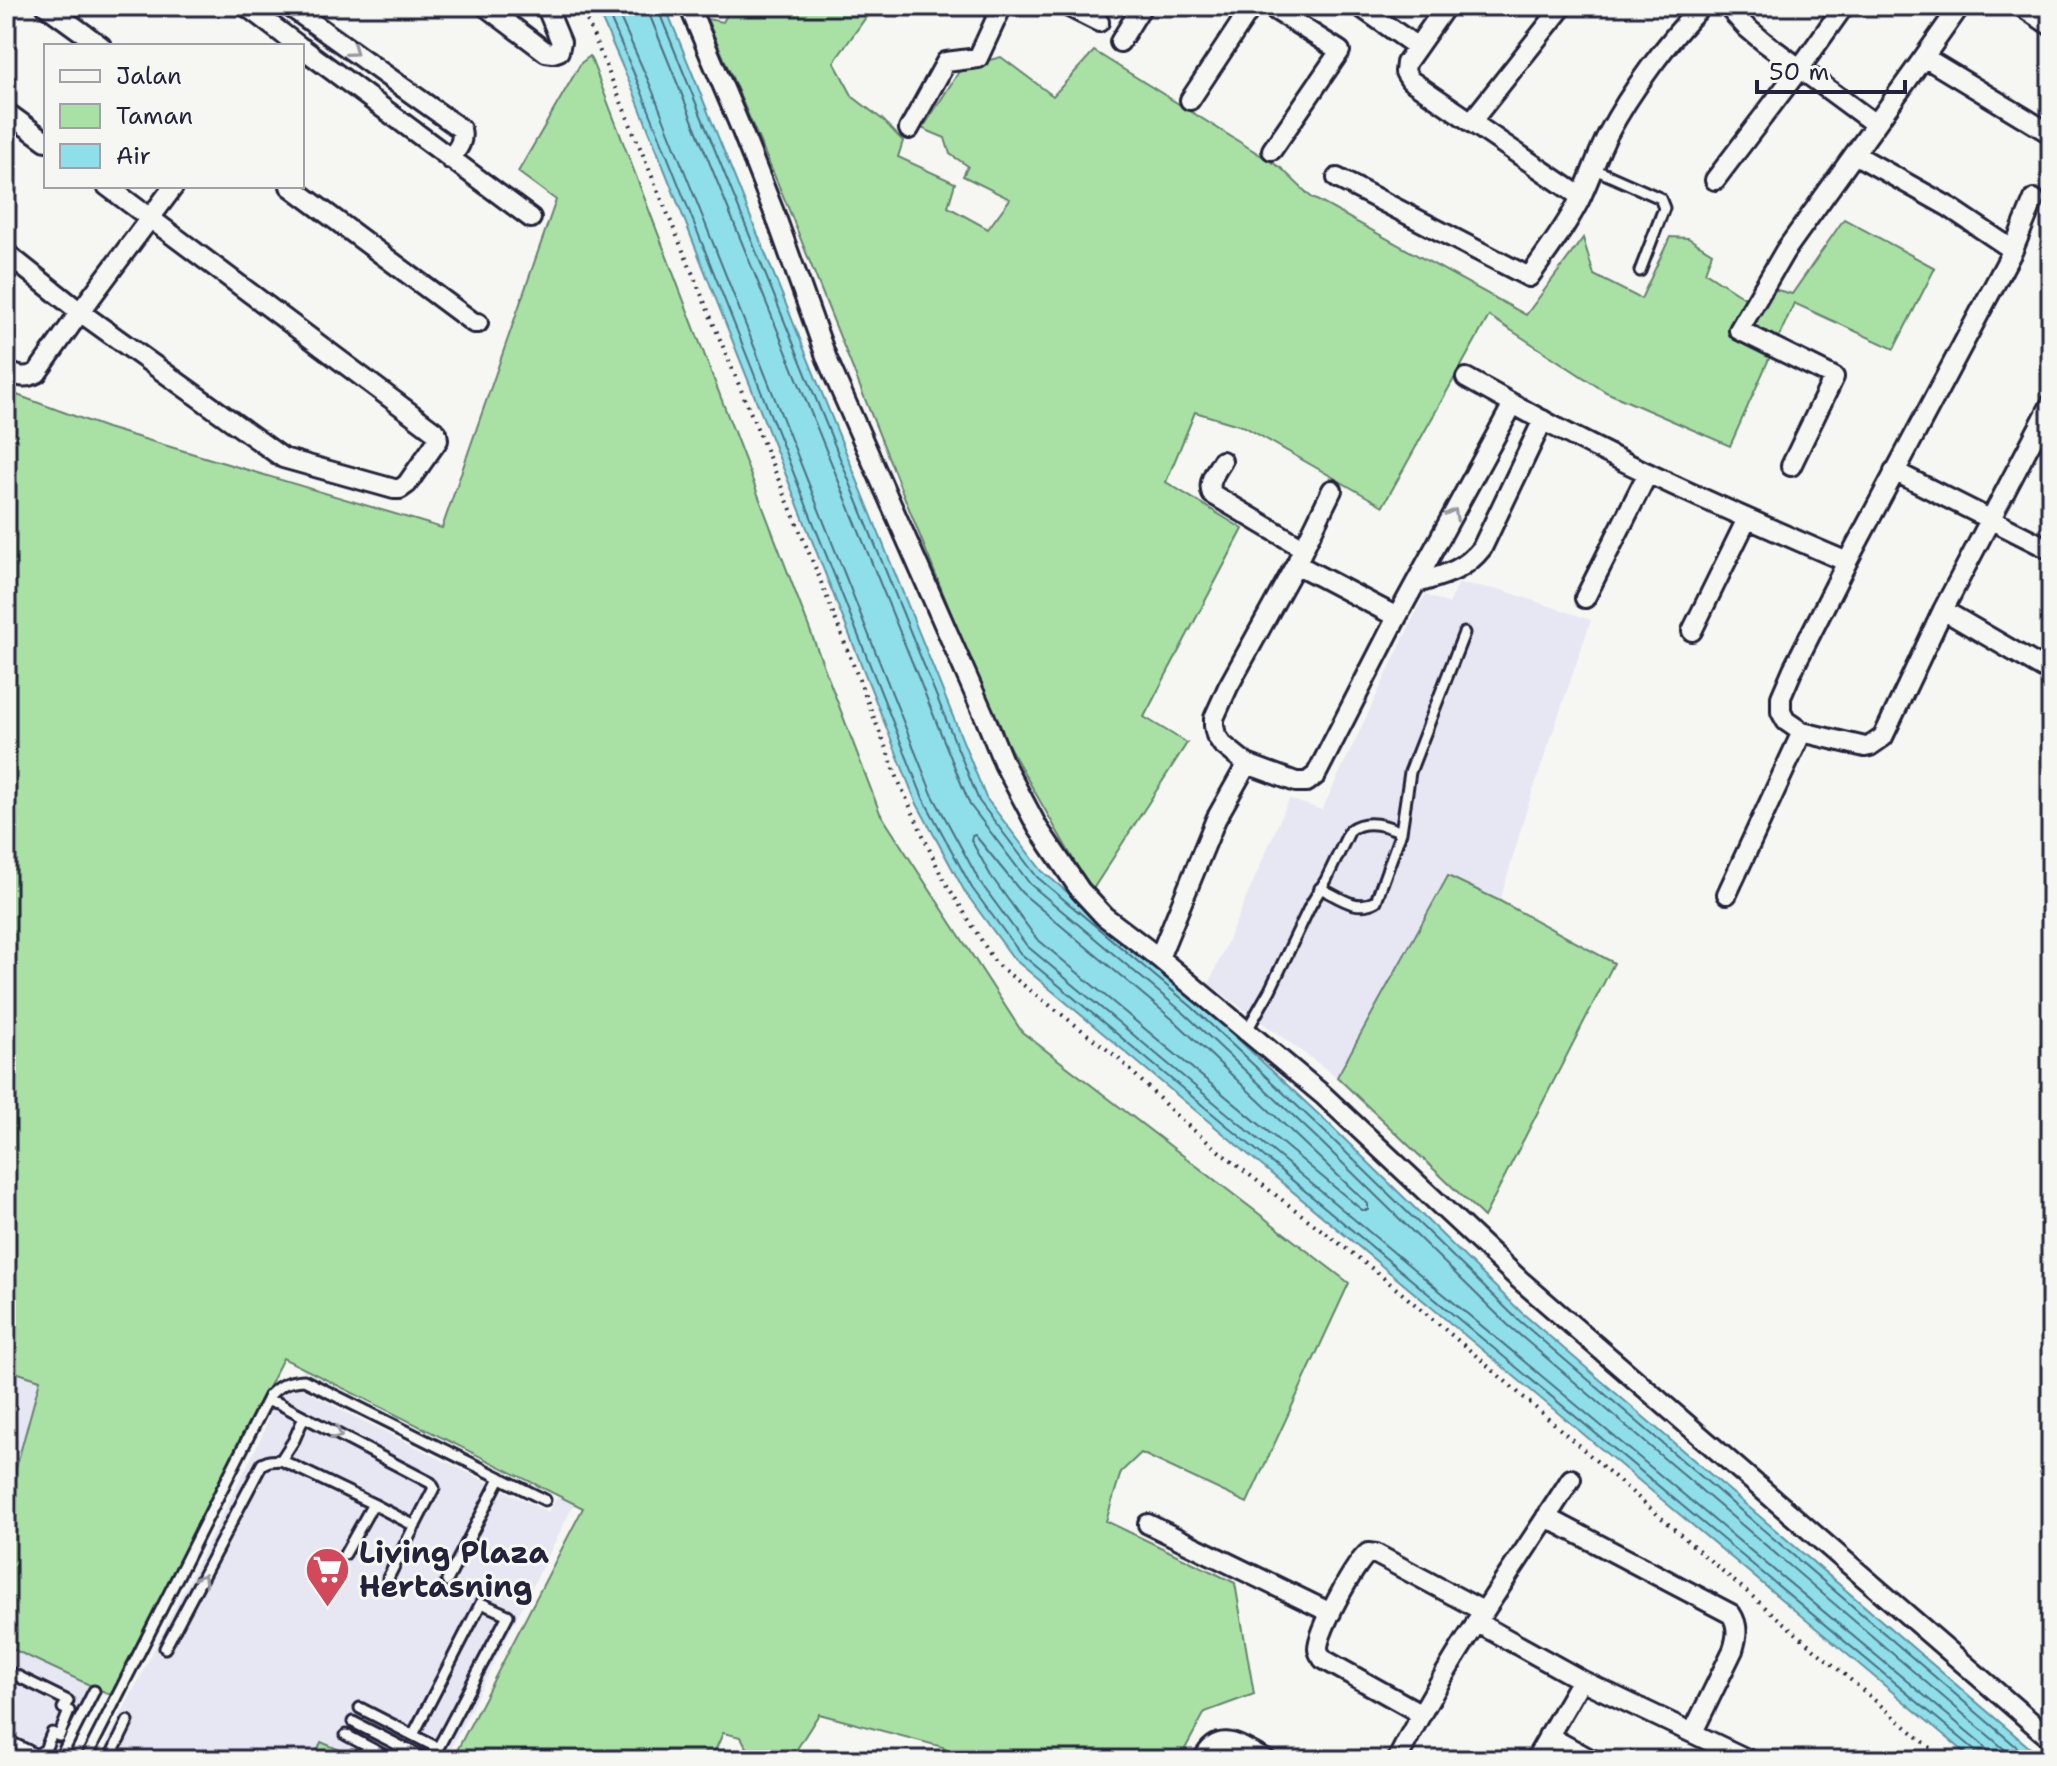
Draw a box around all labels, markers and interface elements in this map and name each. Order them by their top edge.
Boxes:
one-way arrow [344,42,358,56]
legend [44,44,304,188]
scale bar [1757,44,1905,94]
text: 50 m [1769,56,1829,88]
text: Jalan [116,60,182,92]
text: Taman [116,100,193,132]
text: Air [116,140,151,172]
one-way arrow [1444,508,1459,522]
one-way arrow [328,1425,343,1440]
place label: Living Plaza Hertasning [359,1532,550,1607]
supermarket icon: Living Plaza Hertasning [304,1546,352,1609]
one-way arrow [192,1574,208,1588]

